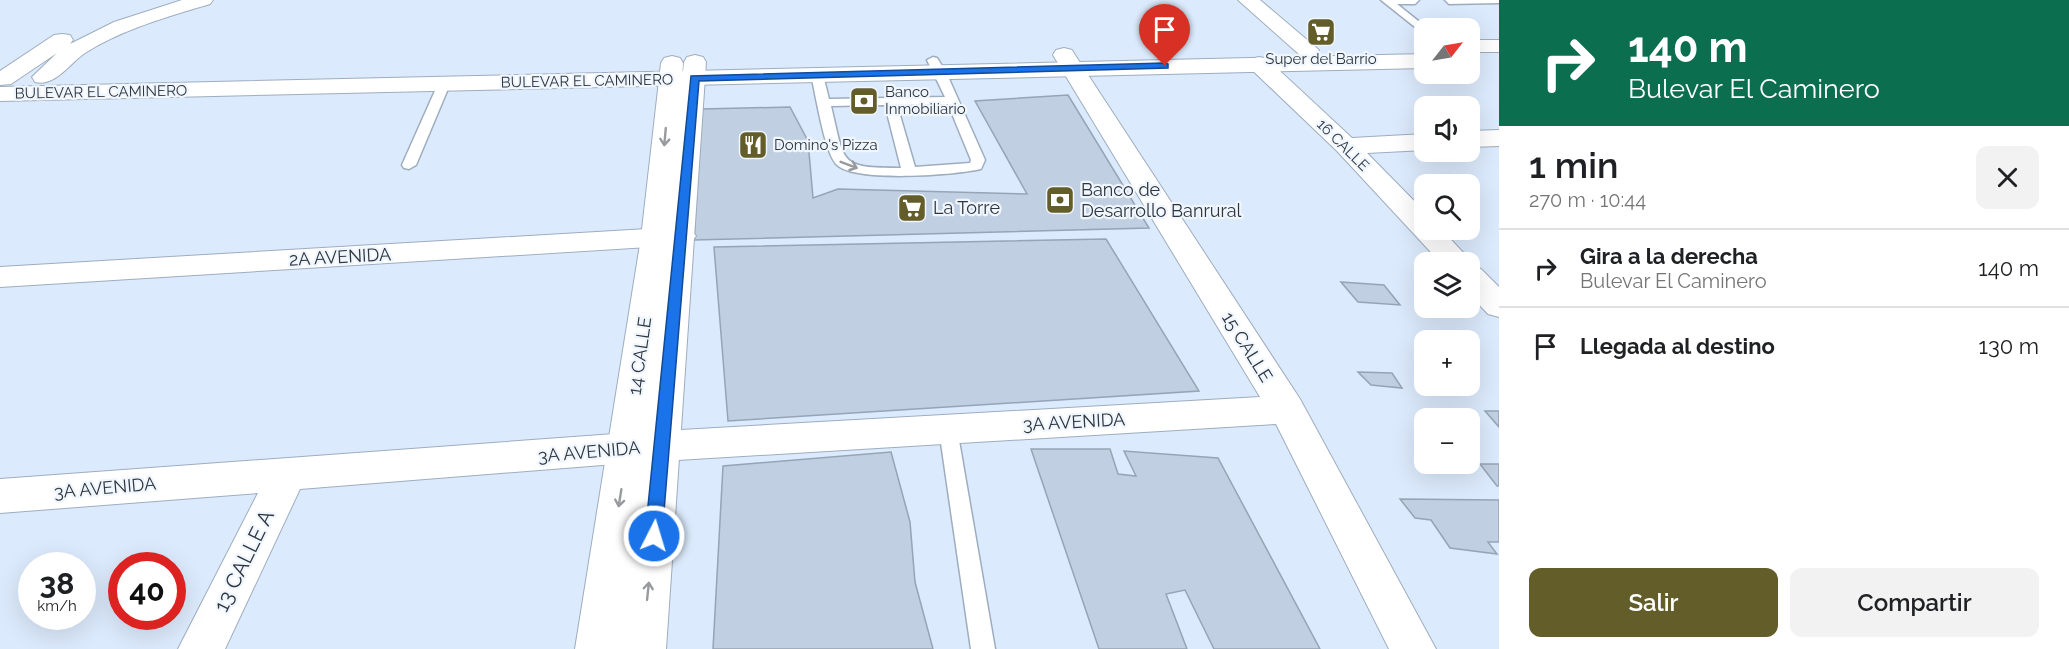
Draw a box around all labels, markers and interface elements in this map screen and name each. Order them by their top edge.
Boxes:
pin [1139,4,1190,66]
icon: arrive [1148,13,1181,46]
supermarket icon: Super del Barrio [1305,16,1337,48]
north arrow [1414,18,1480,84]
map controls [1414,18,1480,474]
text: 140 m [1628,23,1748,72]
icon: right [1529,24,1607,102]
place label: Super del Barrio [1265,50,1377,68]
street label: BULEVAR EL CAMINERO [501,70,673,92]
text: Bulevar El Caminero [1628,73,1880,104]
street label: BULEVAR EL CAMINERO [15,81,187,103]
place label: Banco Inmobiliario [885,83,966,118]
bank icon: Banco Inmobiliario [848,85,880,117]
button: sound [1414,96,1480,162]
street label: 16 CALLE [1313,115,1373,175]
one-way arrow [659,127,670,147]
restaurant icon: Domino's Pizza [737,129,769,161]
place label: Domino's Pizza [774,136,878,154]
text: 1 min [1529,144,1618,186]
button: close [1976,146,2039,209]
one-way arrow [840,160,858,171]
button: search [1414,174,1480,240]
place label: Banco de Desarrollo Banrural [1081,179,1241,221]
bank icon: Banco de Desarrollo Banrural [1044,184,1076,216]
text: 270 m · 10:44 [1529,188,1646,212]
supermarket icon: La Torre [896,192,928,224]
place label: La Torre [933,197,1000,218]
street label: 2A AVENIDA [288,243,392,270]
text: Gira a la derecha [1580,243,1758,269]
button: layers [1414,252,1480,318]
icon: right [1529,252,1562,285]
text: 140 m [1978,255,2039,281]
text: Bulevar El Caminero [1580,269,1767,293]
street label: 15 CALLE [1218,308,1277,386]
street label: 14 CALLE [624,316,655,396]
button: + [1414,330,1480,396]
icon: arrive [1529,330,1562,363]
text: Llegada al destino [1580,333,1775,359]
text: 130 m [1979,333,2039,359]
street label: 3A AVENIDA [1022,408,1126,435]
button: − [1414,408,1480,474]
street label: 3A AVENIDA [537,437,641,466]
street label: 3A AVENIDA [53,473,157,502]
one-way arrow [615,487,626,507]
position arrow [622,504,686,568]
street label: 13 CALLE A [208,506,279,616]
speed limit sign: 40 [108,552,186,630]
text: 38 [40,566,74,601]
button: Salir [1529,568,1778,637]
button: Compartir [1790,568,2039,637]
one-way arrow [643,581,654,601]
text: km/h [37,597,77,615]

